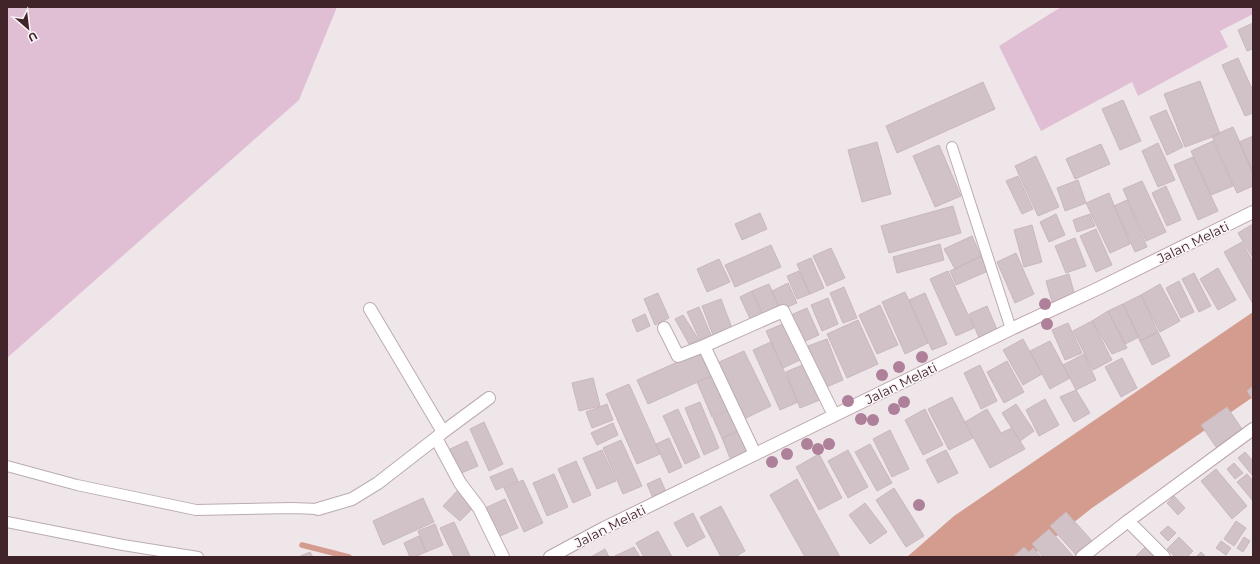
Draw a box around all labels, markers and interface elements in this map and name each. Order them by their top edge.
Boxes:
north arrow [8,8,48,48]
text: U [26,29,40,45]
street label: Jalan Melati [1154,218,1231,267]
street label: Jalan Melati [862,359,939,408]
street label: Jalan Melati [571,501,648,551]

